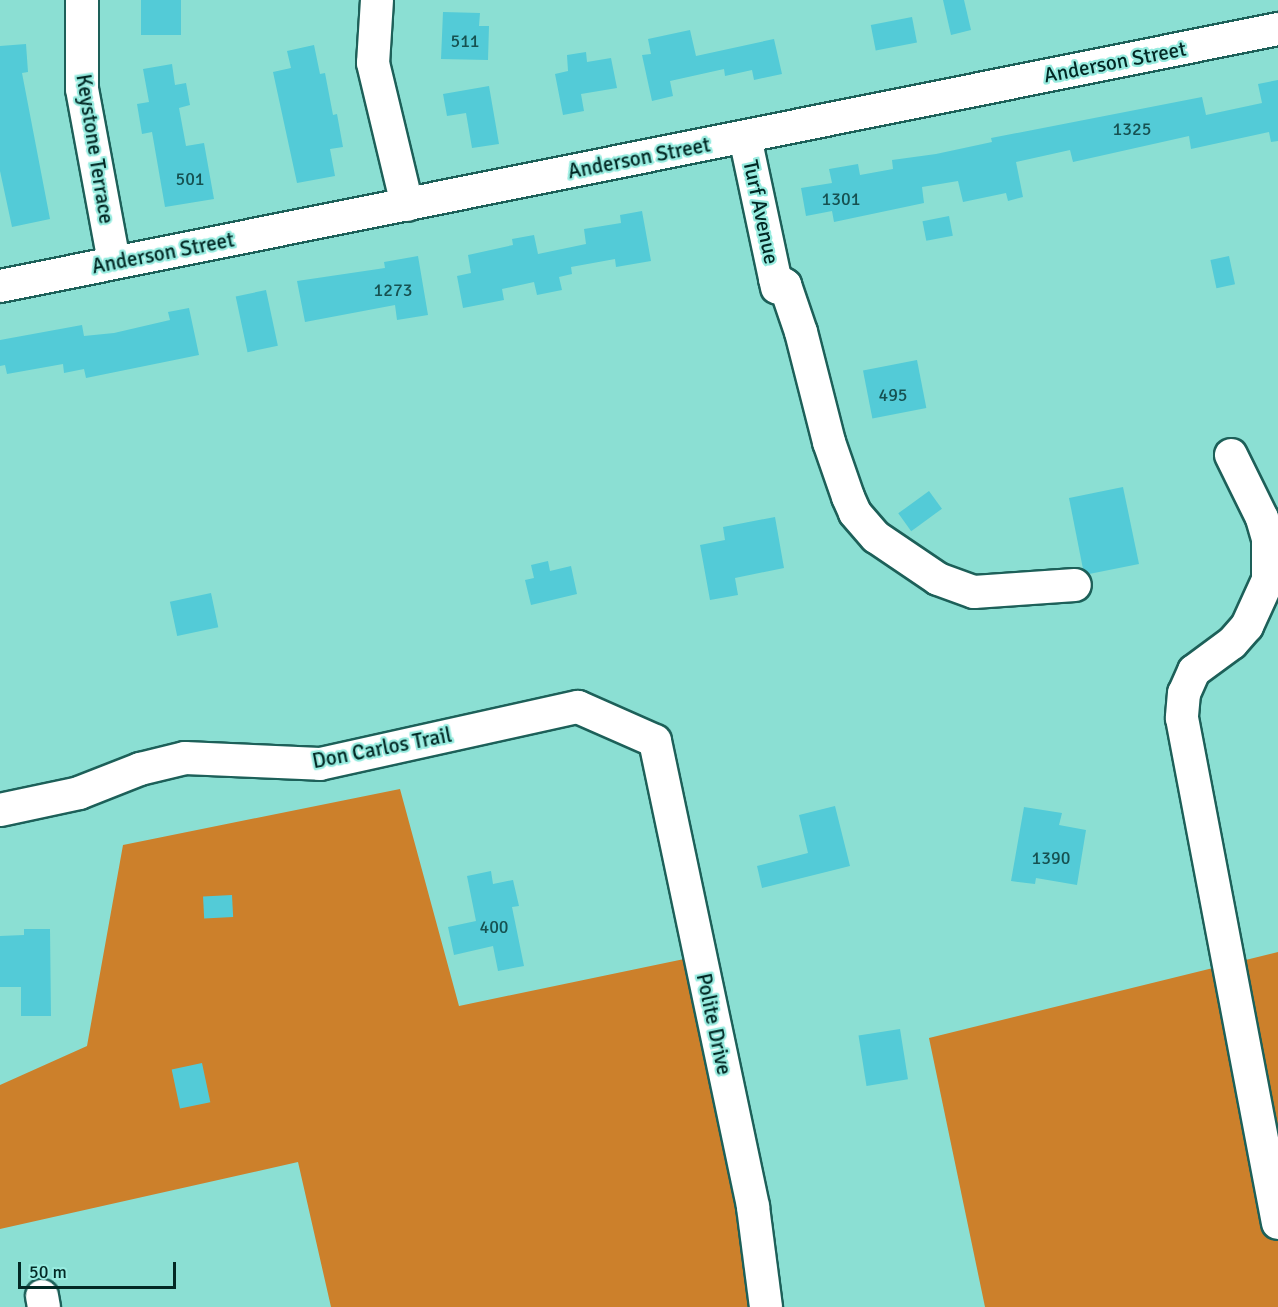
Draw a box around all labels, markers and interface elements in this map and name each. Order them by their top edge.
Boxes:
house number: 511 [450,30,480,52]
street label: Anderson Street [1042,36,1188,88]
street label: Keystone Terrace [71,72,119,226]
house number: 1325 [1113,118,1151,140]
street label: Anderson Street [566,132,712,184]
street label: Turf Avenue [738,158,784,266]
house number: 501 [175,168,205,190]
house number: 1301 [822,188,860,210]
street label: Anderson Street [90,227,236,279]
house number: 1273 [374,279,412,301]
house number: 495 [878,384,908,406]
street label: Don Carlos Trail [310,722,454,774]
house number: 1390 [1032,847,1070,869]
house number: 400 [479,916,509,938]
street label: Polite Drive [691,971,737,1077]
scale bar [21,1250,178,1288]
text: 50 m [29,1261,67,1283]

